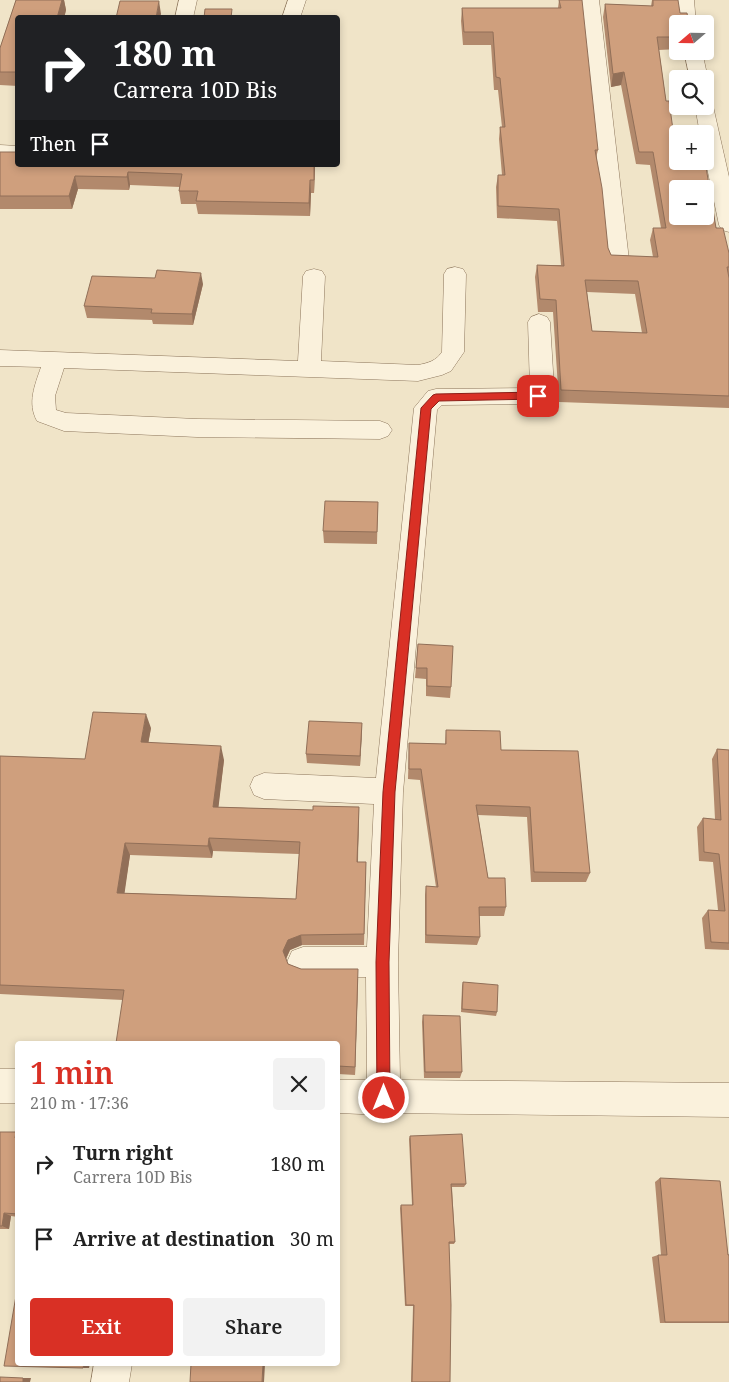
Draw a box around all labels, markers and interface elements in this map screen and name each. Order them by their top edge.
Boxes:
north arrow [669,15,714,60]
map controls [669,15,714,225]
text: 180 m [113,29,216,76]
icon: right [30,35,95,100]
button: search [669,70,714,115]
text: Carrera 10D Bis [113,74,277,104]
button: + [669,125,714,170]
icon: arrive [86,130,114,158]
text: Then [30,131,76,157]
button: − [669,180,714,225]
pin [517,375,559,417]
icon: arrive [524,382,552,410]
text: 1 min [30,1052,114,1093]
button: close [273,1058,325,1110]
position arrow [357,1071,409,1123]
text: 210 m · 17:36 [30,1092,129,1114]
text: Turn right [73,1140,173,1166]
icon: right [30,1150,58,1178]
text: 180 m [270,1151,325,1177]
text: Carrera 10D Bis [73,1166,192,1188]
icon: arrive [30,1225,58,1253]
text: Arrive at destination [73,1226,275,1252]
text: 30 m [290,1226,334,1252]
button: Exit [30,1298,173,1356]
button: Share [183,1298,325,1356]

